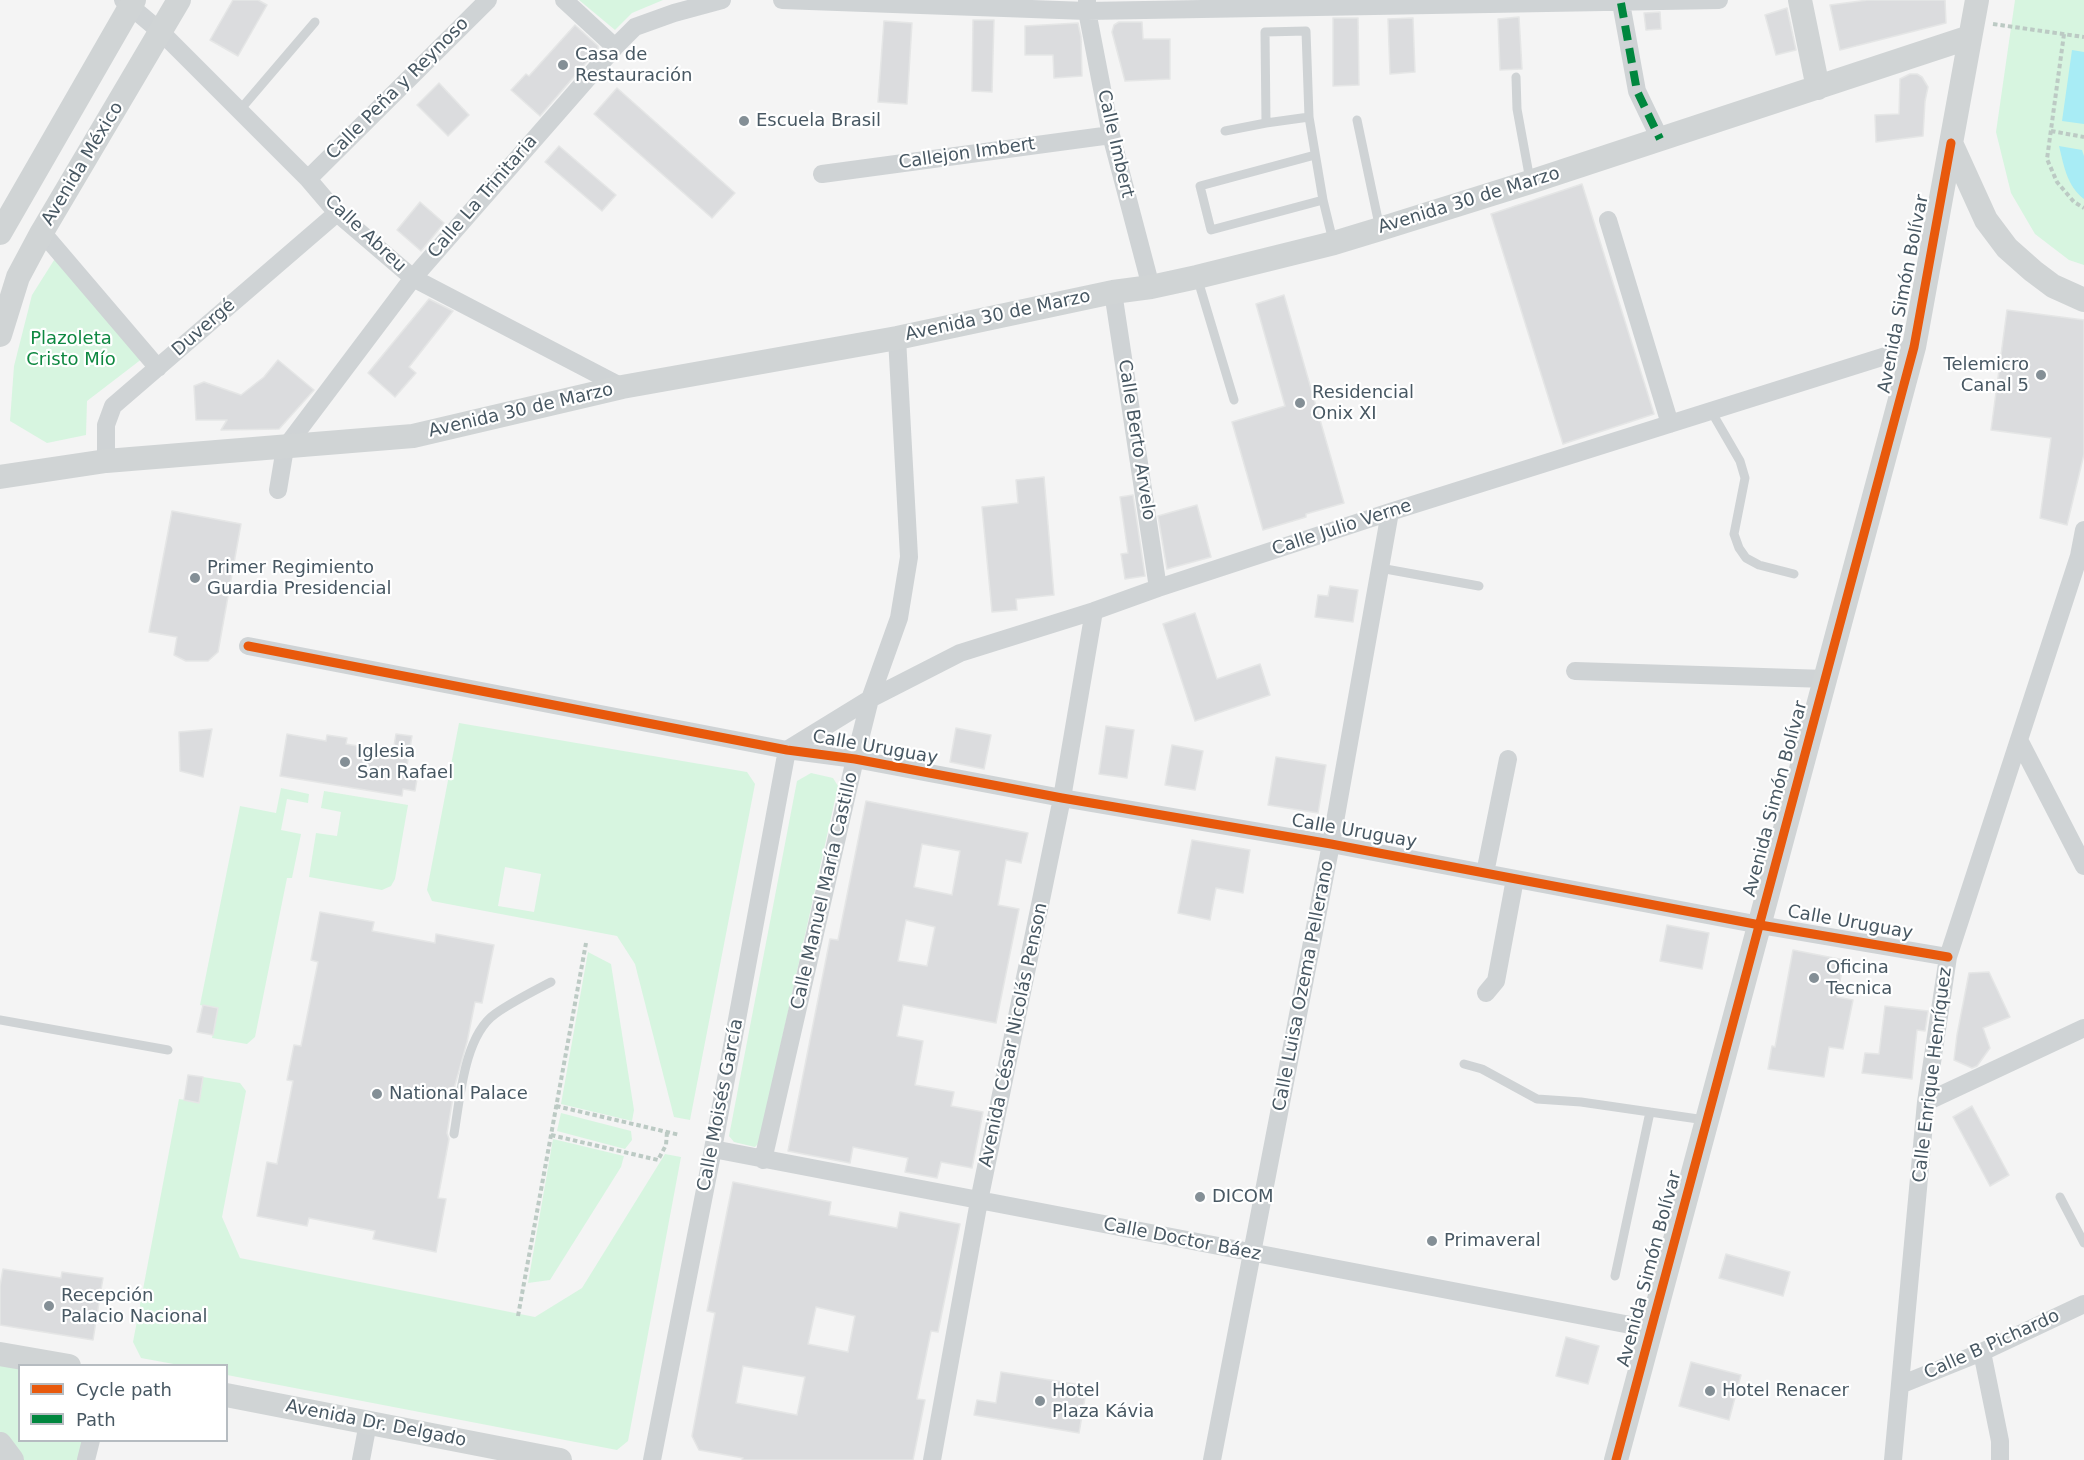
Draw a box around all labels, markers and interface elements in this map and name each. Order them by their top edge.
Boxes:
street label: Calle Peña y Reynoso [322,13,474,165]
place label: Casa de Restauración [575,44,692,86]
marker: Casa de Restauración [556,58,570,72]
street label: Calle Imbert [1092,88,1138,200]
street label: Avenida México [38,98,128,230]
place label: Escuela Brasil [756,110,881,132]
marker: Escuela Brasil [737,114,751,128]
street label: Calle La Trinitaria [424,131,542,263]
street label: Callejon Imbert [897,134,1037,174]
street label: Avenida 30 de Marzo [1376,163,1562,239]
street label: Calle Abreu [320,191,410,277]
street label: Avenida Simón Bolívar [1874,193,1934,395]
street label: Avenida 30 de Marzo [903,286,1093,346]
street label: Duvergé [168,295,240,361]
park label: Plazoleta Cristo Mío [26,328,116,370]
place label: Telemicro Canal 5 [1943,354,2029,397]
street label: Calle Berto Arvelo [1113,358,1159,522]
marker: Telemicro Canal 5 [2034,368,2048,382]
street label: Avenida 30 de Marzo [427,379,615,443]
place label: Residencial Onix XI [1312,382,1414,424]
marker: Residencial Onix XI [1293,396,1307,410]
street label: Calle Julio Verne [1270,495,1414,561]
place label: Primer Regimiento Guardia Presidencial [207,557,391,600]
marker: Primer Regimiento Guardia Presidencial [188,571,202,585]
street label: Avenida Simón Bolívar [1739,699,1813,899]
street label: Calle Uruguay [811,726,939,770]
place label: Iglesia San Rafael [357,741,453,783]
marker: Iglesia San Rafael [338,755,352,769]
street label: Calle Manuel María Castillo [787,770,863,1012]
street label: Calle Uruguay [1290,810,1418,854]
street label: Calle Luisa Ozema Pellerano [1269,859,1339,1113]
street label: Avenida César Nicolás Penson [975,901,1053,1169]
street label: Calle Uruguay [1786,901,1914,945]
place label: Oficina Tecnica [1826,957,1892,1000]
street label: Calle Enrique Henríquez [1909,966,1957,1184]
marker: Oficina Tecnica [1807,971,1821,985]
street label: Calle Moisés García [694,1017,748,1193]
place label: National Palace [389,1083,528,1105]
marker: National Palace [370,1087,384,1101]
street label: Avenida Simón Bolívar [1613,1169,1687,1369]
place label: DICOM [1212,1186,1273,1208]
marker: DICOM [1193,1190,1207,1204]
street label: Calle Doctor Báez [1101,1214,1263,1266]
place label: Primaveral [1444,1230,1541,1252]
marker: Primaveral [1425,1234,1439,1248]
place label: Recepción Palacio Nacional [61,1285,208,1328]
marker: Recepción Palacio Nacional [42,1299,56,1313]
street label: Calle B Pichardo [1921,1305,2063,1385]
legend [18,1364,228,1442]
text: Cycle path [76,1379,172,1400]
place label: Hotel Plaza Kávia [1052,1380,1154,1422]
place label: Hotel Renacer [1722,1380,1849,1402]
marker: Hotel Renacer [1703,1384,1717,1398]
marker: Hotel Plaza Kávia [1033,1394,1047,1408]
street label: Avenida Dr. Delgado [284,1396,468,1452]
text: Path [76,1409,116,1430]

